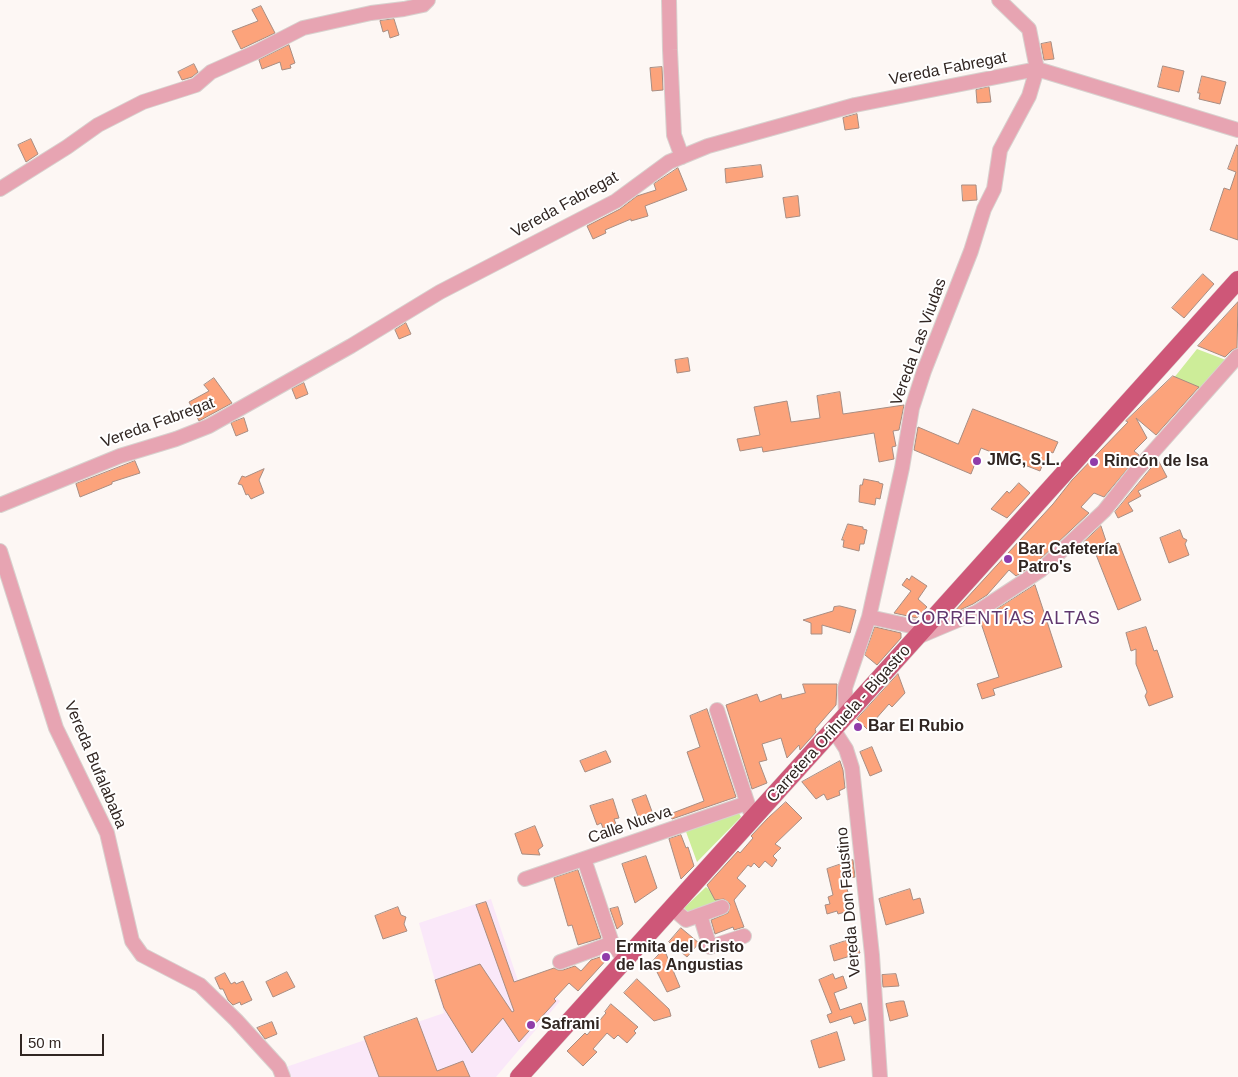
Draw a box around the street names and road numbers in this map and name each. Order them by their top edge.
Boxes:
street label: Vereda Fabregat [888,48,1008,90]
street label: Vereda Fabregat [508,168,622,242]
street label: Vereda Las Viudas [887,276,951,408]
street label: Vereda Fabregat [99,394,217,452]
street label: Carretera Orihuela - Bigastro [763,641,915,807]
street label: Vereda Bufalababa [60,699,130,831]
street label: Calle Nueva [586,802,674,848]
street label: Vereda Don Faustino [833,826,865,978]

